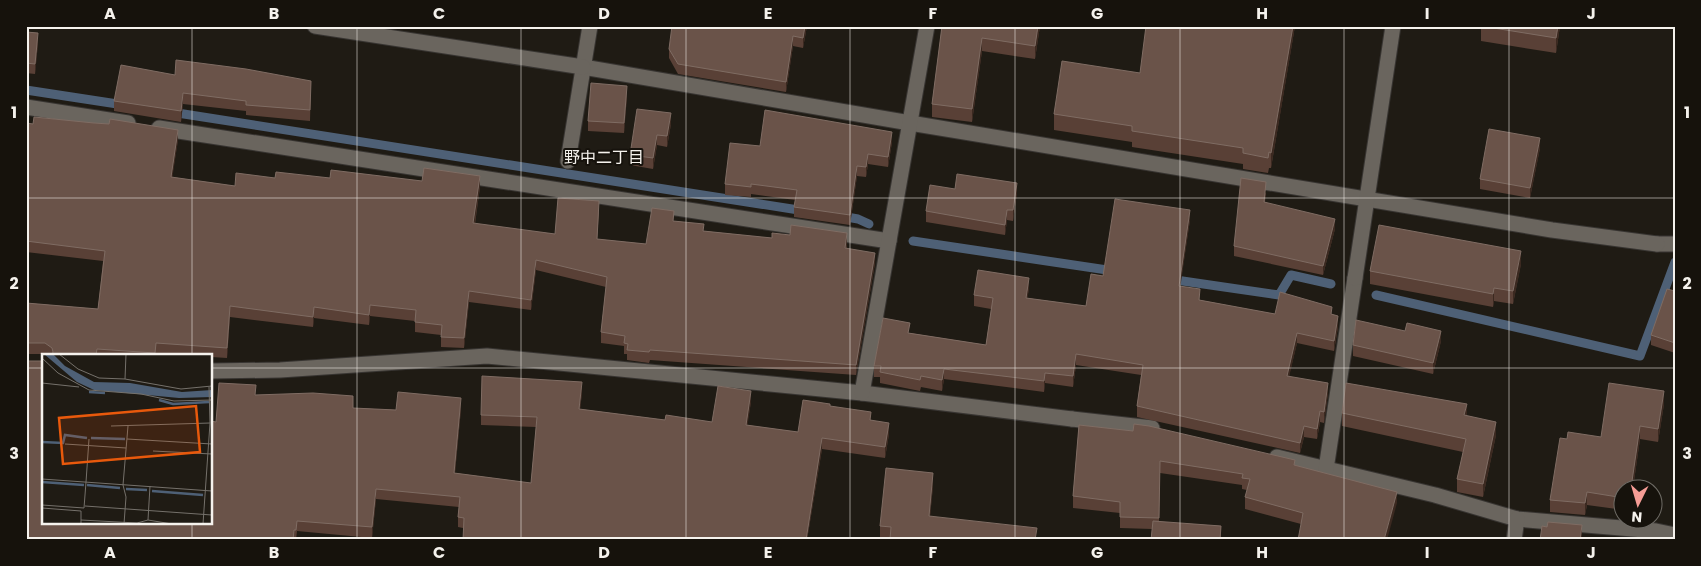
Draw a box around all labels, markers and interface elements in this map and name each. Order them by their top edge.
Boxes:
text: A [104,2,116,25]
text: B [269,2,279,25]
text: C [433,2,445,25]
text: D [598,2,610,25]
text: E [764,2,772,25]
text: F [929,2,938,25]
text: G [1091,2,1103,25]
text: H [1256,2,1268,25]
text: I [1425,2,1429,25]
text: J [1586,2,1596,25]
text: 1 [11,101,17,124]
text: 1 [1684,101,1690,124]
district label: 野中二丁目 [564,146,644,169]
text: 2 [9,272,19,295]
text: 2 [1682,272,1692,295]
inset map [42,354,212,524]
text: 3 [9,442,19,465]
text: 3 [1682,442,1692,465]
north arrow [1614,478,1664,528]
text: N [1631,507,1643,527]
text: A [104,541,116,564]
text: B [269,541,279,564]
text: C [433,541,445,564]
text: D [598,541,610,564]
text: E [764,541,772,564]
text: F [929,541,938,564]
text: G [1091,541,1103,564]
text: H [1256,541,1268,564]
text: I [1425,541,1429,564]
text: J [1586,541,1596,564]

